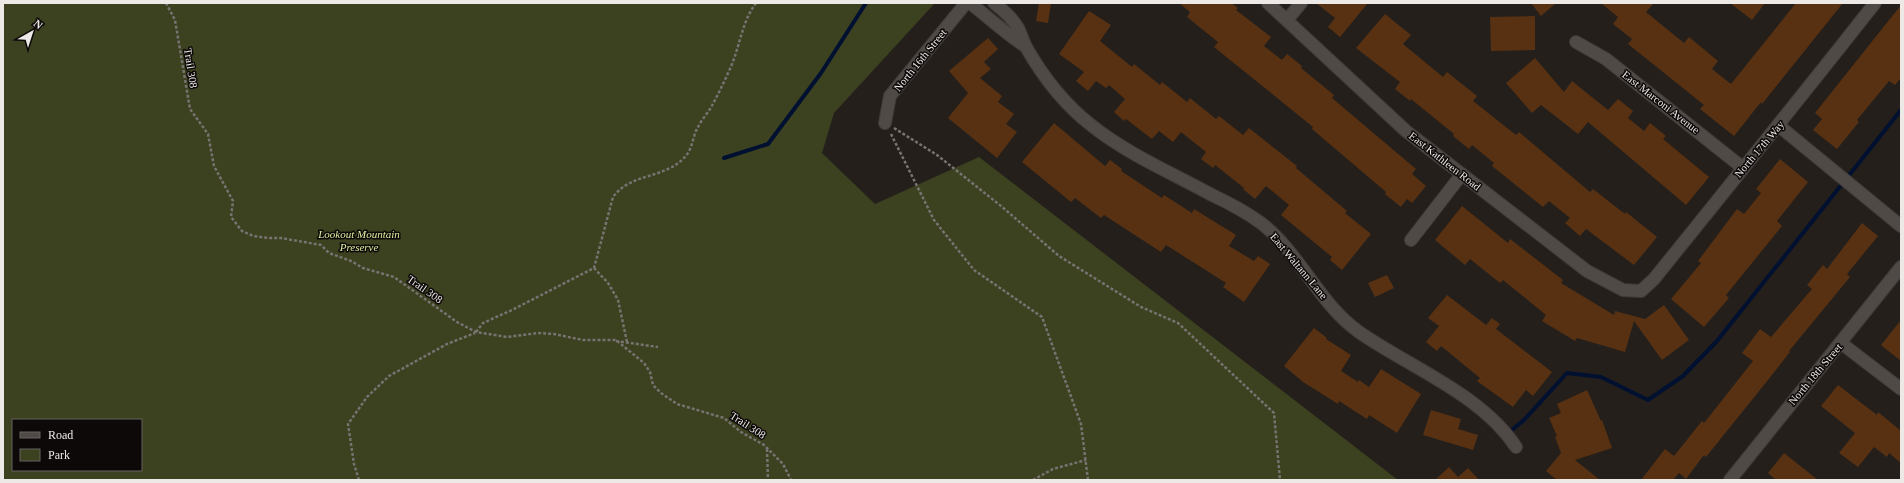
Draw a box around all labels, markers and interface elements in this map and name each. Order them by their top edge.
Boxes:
north arrow [12,12,52,52]
text: N [31,17,45,31]
street label: North 16th Street [891,27,949,93]
street label: Trail 308 [182,47,200,89]
street label: East Marconi Avenue [1620,68,1702,136]
street label: North 17th Way [1732,118,1787,180]
street label: East Kathleen Road [1407,129,1484,193]
park label: Lookout Mountain Preserve [317,228,400,253]
street label: East Waltann Lane [1268,231,1330,302]
street label: Trail 308 [405,273,445,306]
street label: North 18th Street [1786,341,1844,407]
street label: Trail 308 [728,409,769,441]
legend [12,419,142,471]
text: Road [48,428,73,442]
text: Park [48,448,70,462]

